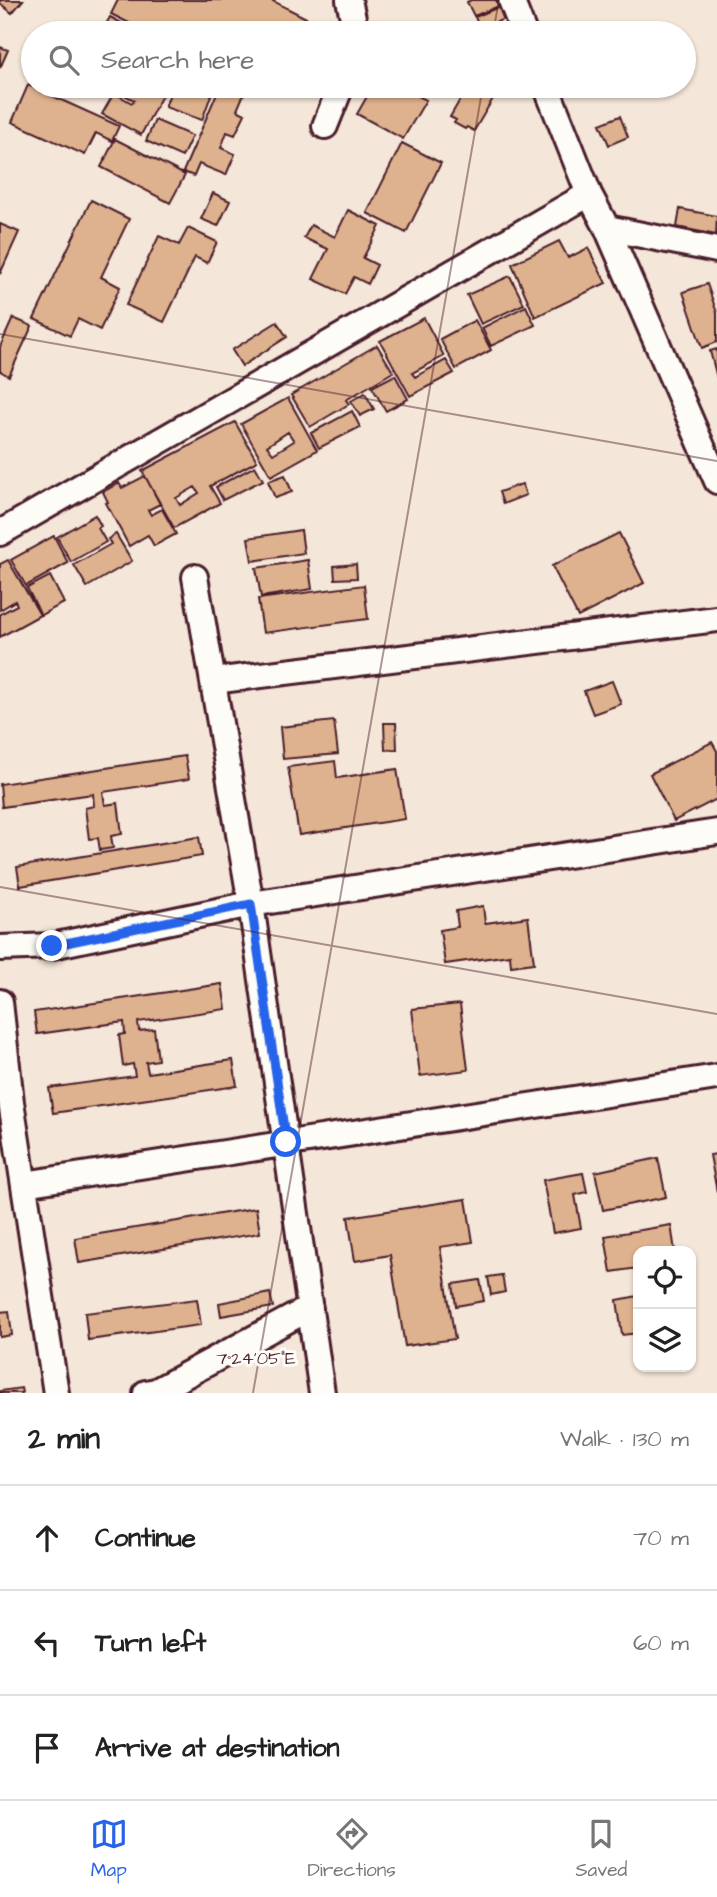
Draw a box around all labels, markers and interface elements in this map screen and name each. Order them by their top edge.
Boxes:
search box [21,21,696,98]
icon: search [45,41,83,79]
text: Search here [101,42,254,78]
route end [36,930,67,961]
route start [270,1126,301,1157]
map controls [633,1246,696,1372]
button: locate [633,1246,696,1309]
button: layers [633,1309,696,1372]
text: 7°24'05"E [216,1346,296,1371]
text: 2 min [28,1418,100,1460]
text: Walk · 130 m [560,1423,689,1455]
icon: ahead [28,1519,66,1557]
text: Continue [95,1520,196,1556]
text: 70 m [633,1522,689,1554]
icon: left [28,1624,66,1662]
text: Turn left [95,1625,206,1661]
text: 60 m [633,1627,689,1659]
icon: arrive [28,1729,66,1767]
text: Arrive at destination [95,1730,340,1766]
tab: Map [90,1815,128,1884]
tab: Directions [307,1815,396,1884]
tab: Saved [575,1815,627,1884]

